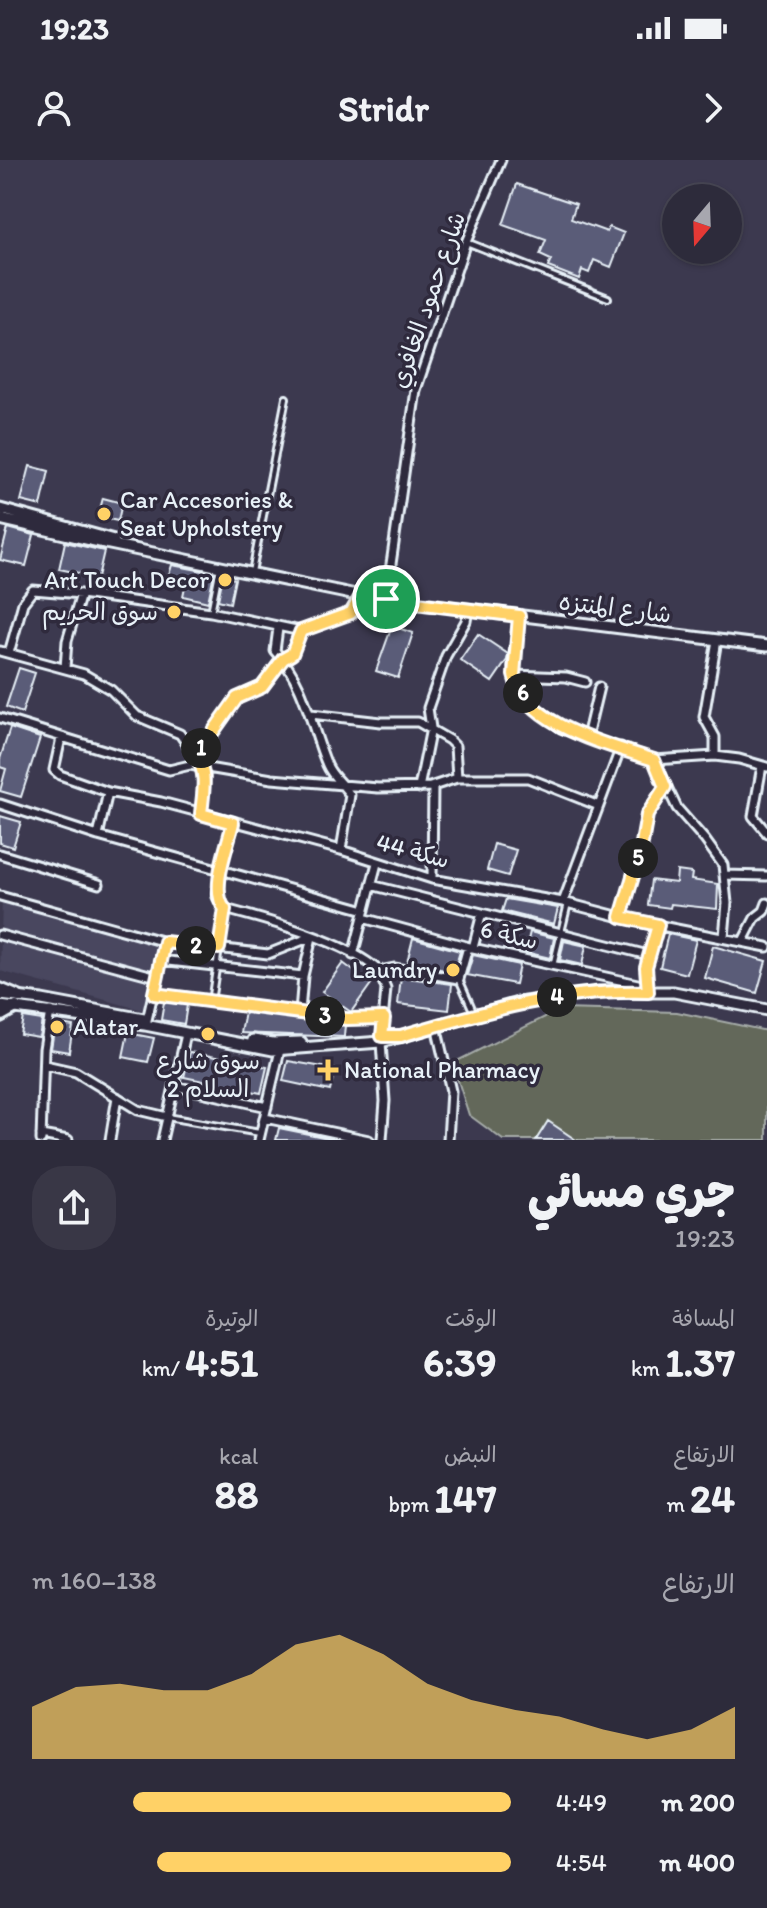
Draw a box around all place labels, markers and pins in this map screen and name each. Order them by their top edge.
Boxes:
place label: Car Accesories & Seat Upholstery [120,485,293,542]
marker: Car Accesories & Seat Upholstery [95,505,113,523]
place label: Art Touch Decor [44,565,209,594]
pin [352,565,420,633]
marker: Art Touch Decor [216,571,234,589]
place label: سوق الحريم [42,597,158,630]
marker: سوق الحريم [165,603,183,621]
pin: 6 [503,673,543,713]
pin: 1 [181,728,221,768]
pin: 5 [618,838,658,878]
pin: 2 [176,926,216,966]
place label: Laundry [352,955,437,984]
marker: Laundry [444,961,462,979]
pin: 4 [537,977,577,1017]
pin: 3 [305,996,345,1036]
place label: Alatar [73,1012,138,1041]
marker: Alatar [48,1018,66,1036]
marker: سوق شارع السلام 2 [199,1025,217,1043]
place label: سوق شارع السلام 2 [156,1046,260,1107]
place label: National Pharmacy [344,1055,540,1084]
marker: National Pharmacy [319,1061,337,1079]

